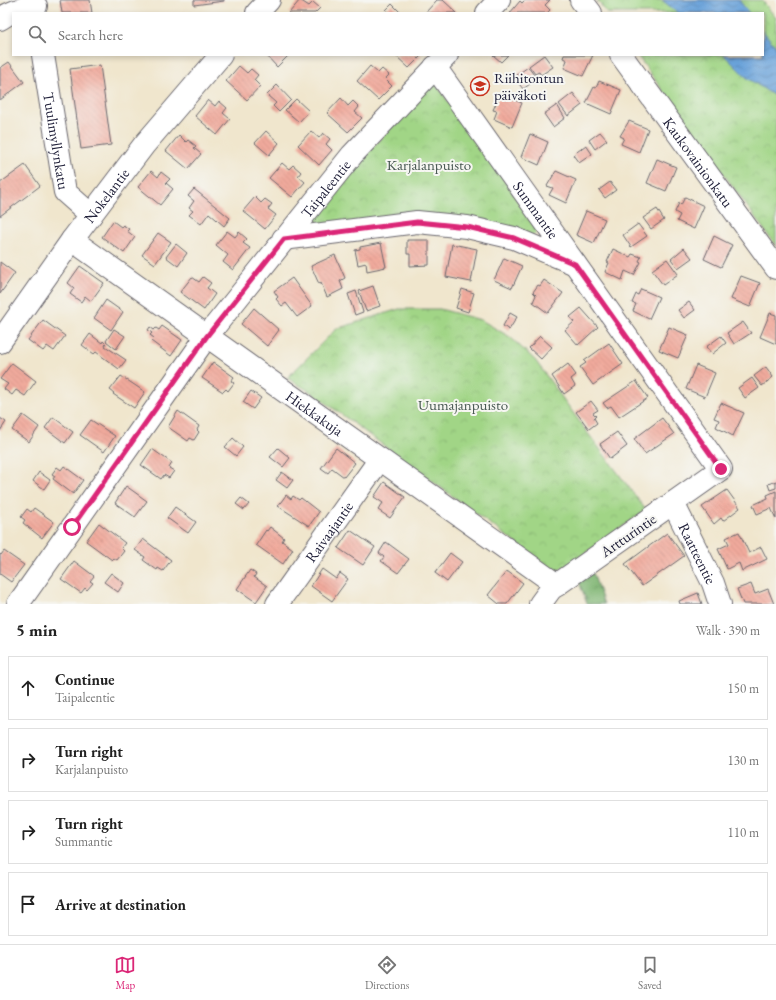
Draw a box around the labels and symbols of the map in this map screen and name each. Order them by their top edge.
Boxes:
place label: Riihitontun päiväkoti [494,68,564,104]
school or university icon: Riihitontun päiväkoti [469,75,491,97]
street label: Tuulimyllynkatu [40,91,74,191]
street label: Kaukovainionkatu [659,113,738,211]
street label: Taipaleentie [296,155,354,221]
park label: Karjalanpuisto [387,155,471,174]
street label: Nokelantie [79,164,133,226]
street label: Summantie [509,177,564,242]
street label: Hiekkakuja [282,386,347,440]
park label: Uumajanpuisto [418,395,508,414]
route end [712,460,730,478]
street label: Raivaajantie [300,497,357,566]
street label: Artturintie [596,509,660,562]
route start [63,518,81,536]
street label: Raatteentie [675,519,721,587]

